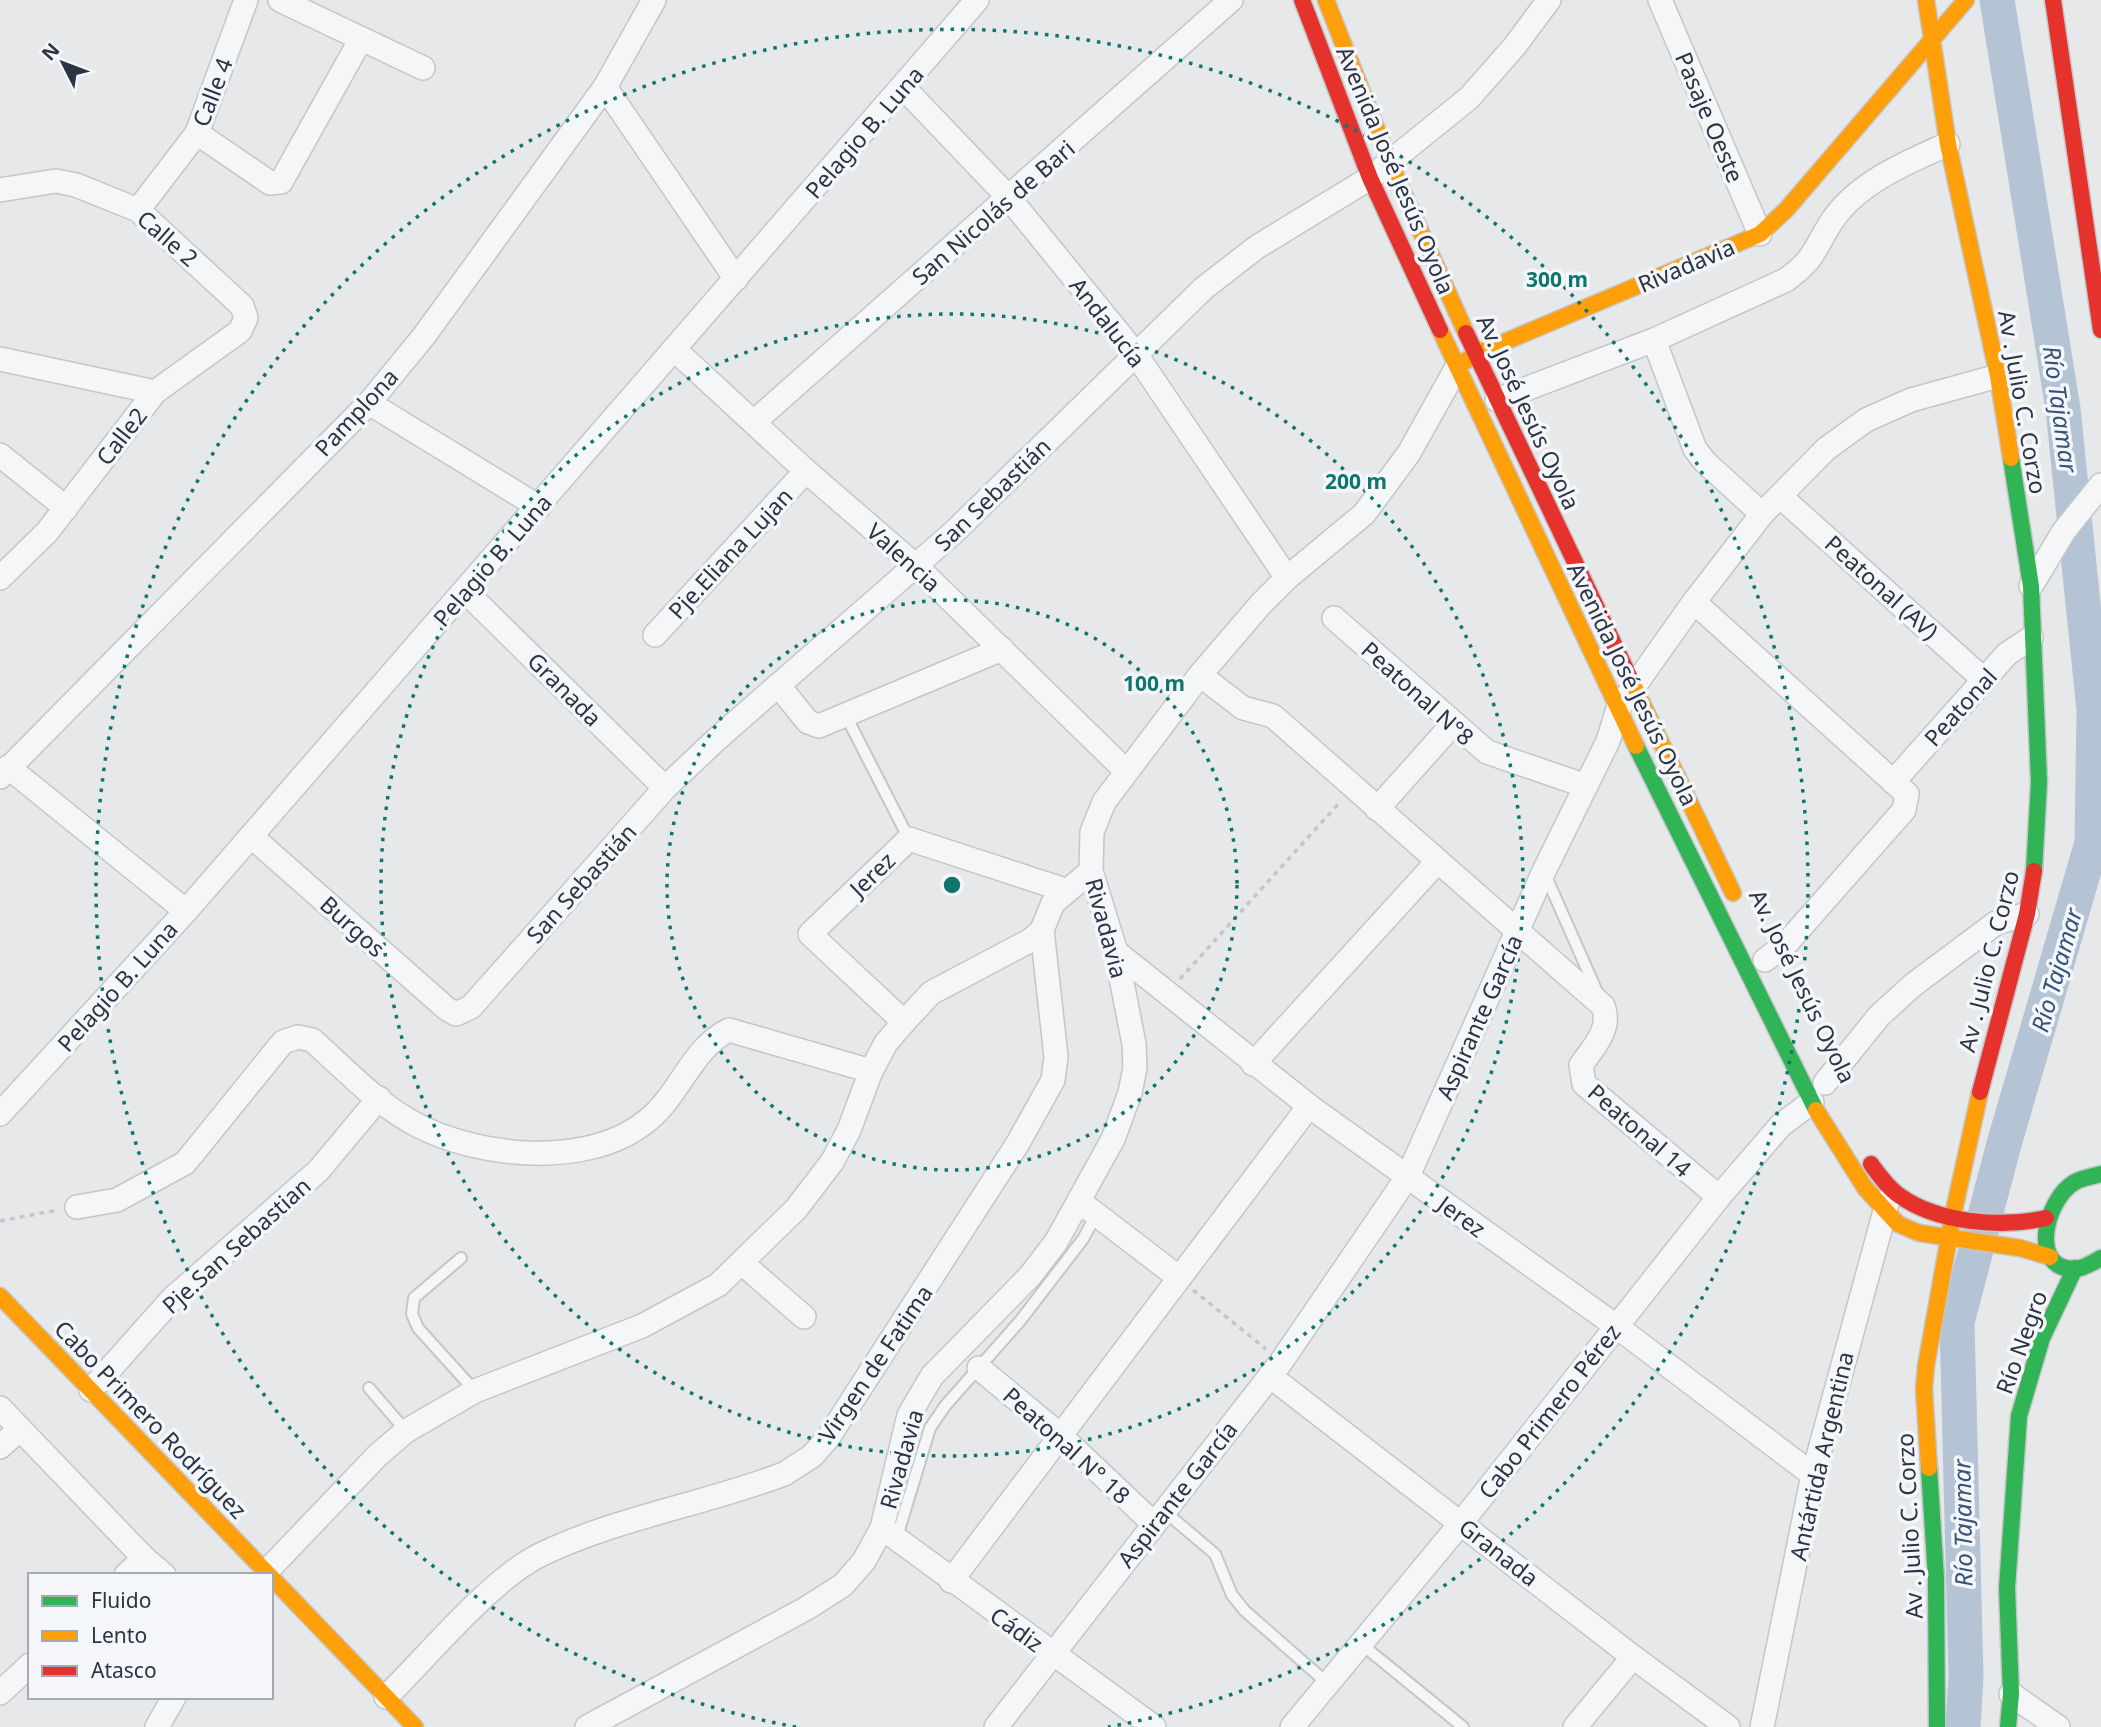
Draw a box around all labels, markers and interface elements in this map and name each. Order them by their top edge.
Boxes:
north arrow [28,28,98,98]
text: N [36,37,65,66]
street label: Avenida José Jesús Oyola [1329,41,1463,299]
street label: Pasaje Oeste [1668,47,1752,187]
street label: Calle 4 [184,53,240,131]
street label: Pelagio B. Luna [797,59,931,205]
street label: San Nicolás de Bari [905,132,1081,292]
street label: Calle 2 [131,202,205,274]
street label: Rivadavia [1633,230,1739,300]
text: 300 m [1526,265,1588,293]
street label: Andalucía [1063,270,1153,374]
street label: Av . Julio C. Corzo [1991,308,2055,496]
street label: Av. José Jesús Oyola [1470,309,1588,515]
water label: Río Tajamar [2036,344,2086,476]
street label: Pamplona [307,361,405,463]
street label: Calle2 [88,400,154,472]
street label: San Sebastián [927,430,1057,558]
text: 200 m [1325,467,1387,495]
street label: Pje.Eliana Lujan [661,480,799,626]
street label: Pelagio B. Luna [425,487,559,633]
street label: Valencia [860,515,948,599]
street label: Peatonal (AV) [1818,527,1946,647]
street label: Avenida José Jesús Oyola [1560,557,1706,811]
street label: Peatonal N°8 [1355,634,1481,752]
street label: Granada [521,645,609,733]
street label: Peatonal [1916,661,2004,753]
text: 100 m [1123,669,1185,697]
street label: San Sebastián [519,816,643,950]
street label: Jerez [841,844,902,905]
street label: Av . Julio C. Corzo [1950,867,2026,1055]
centre of rings [940,873,964,897]
street label: Rivadavia [1078,874,1136,982]
street label: Av. José Jesús Oyola [1742,884,1864,1088]
street label: Burgos [313,888,393,964]
water label: Río Tajamar [2023,903,2090,1036]
street label: Pelagio B. Luna [50,914,184,1058]
street label: Aspirante García [1428,929,1530,1105]
street label: Peatonal 14 [1581,1076,1699,1184]
street label: Pje.San Sebastian [155,1170,317,1320]
street label: Jerez [1430,1187,1492,1244]
street label: Virgen de Fatima [811,1278,939,1448]
street label: Río Negro [1988,1286,2054,1398]
street label: Cabo Primero Rodríguez [48,1313,254,1525]
street label: Cabo Primero Pérez [1471,1317,1627,1505]
street label: Antártida Argentina [1781,1348,1861,1564]
street label: Peatonal N° 18 [997,1379,1137,1511]
street label: Rivadavia [872,1405,930,1513]
street label: Aspirante García [1110,1414,1244,1574]
street label: Av . Julio C. Corzo [1888,1432,1930,1620]
water label: Río Tajamar [1944,1458,1980,1587]
street label: Granada [1453,1511,1545,1593]
legend [28,1573,273,1699]
text: Fluido [91,1586,151,1614]
street label: Cádiz [984,1599,1050,1659]
text: Lento [91,1621,147,1649]
text: Atasco [91,1656,157,1684]

